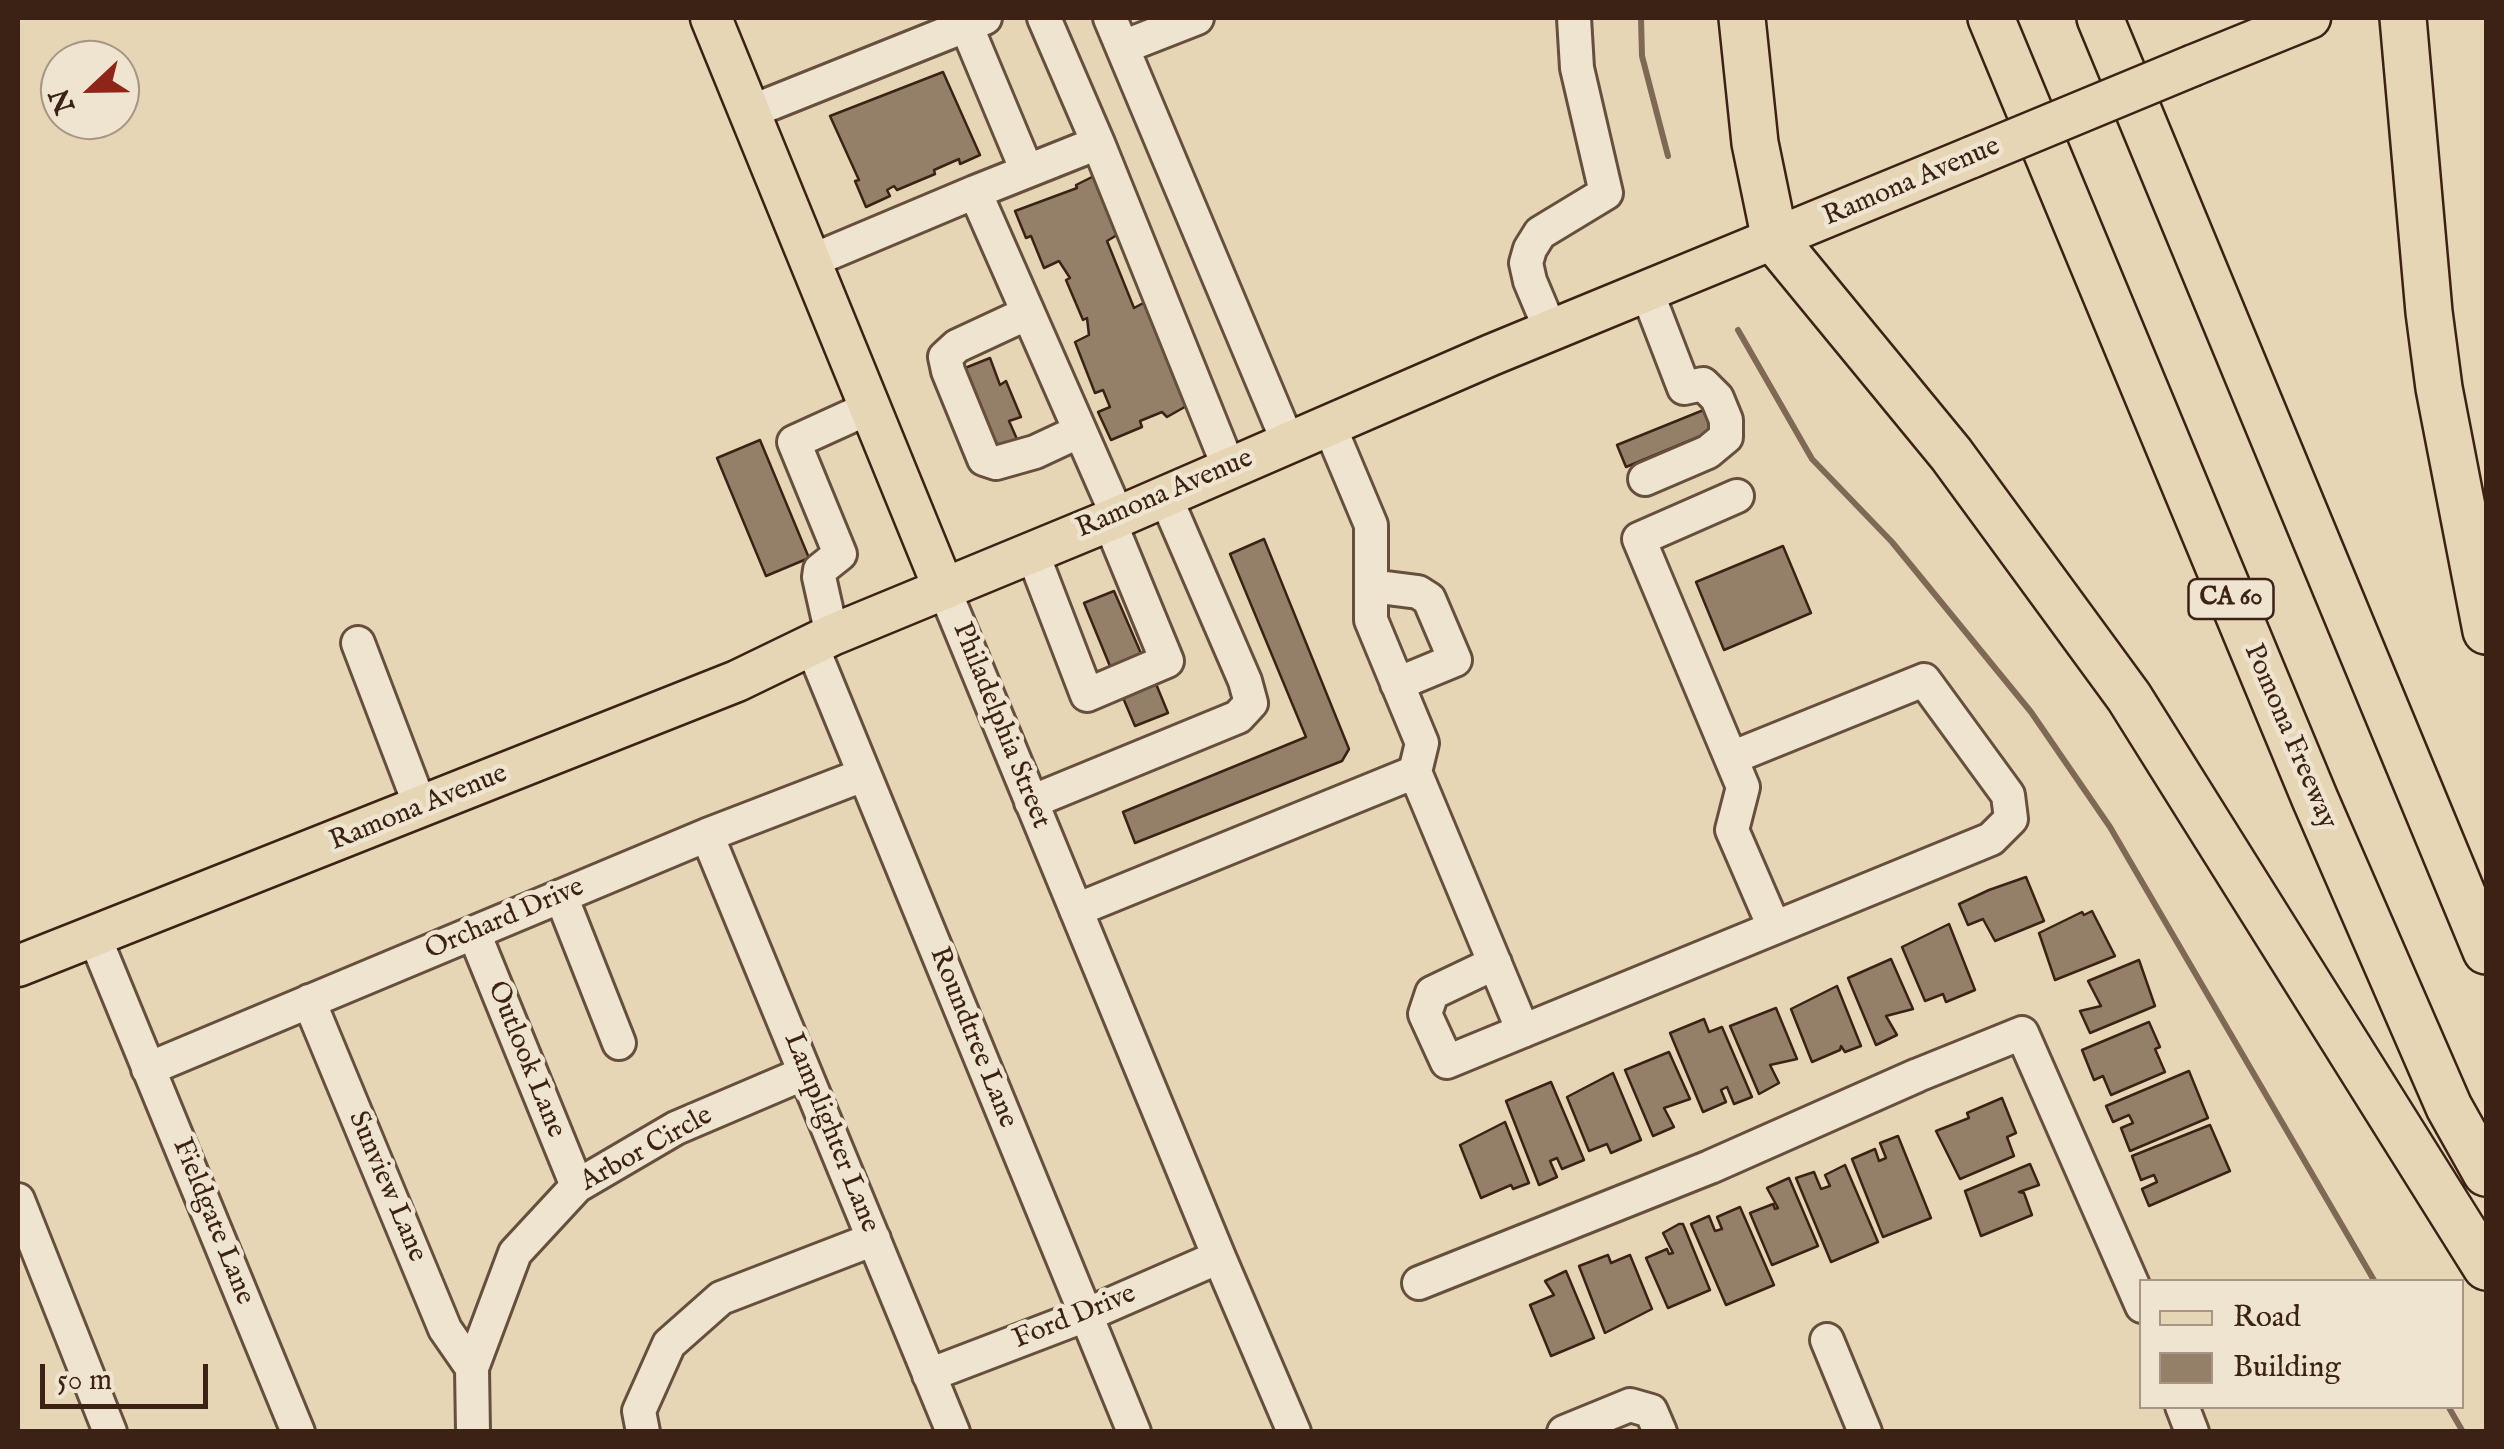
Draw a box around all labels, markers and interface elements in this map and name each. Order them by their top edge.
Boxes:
north arrow [40,40,140,140]
text: N [43,83,84,118]
street label: Ramona Avenue [1819,131,2005,235]
street label: Ramona Avenue [1072,443,1258,547]
road number: CA 60 [2188,579,2274,619]
street label: Philadelphia Street [943,618,1057,834]
street label: Pomona Freeway [2235,639,2343,835]
street label: Ramona Avenue [325,758,513,860]
street label: Orchard Drive [421,872,589,968]
street label: Roundtree Lane [920,943,1024,1133]
street label: Outlook Lane [478,977,572,1143]
street label: Lamplighter Lane [775,1028,885,1238]
street label: Arbor Circle [575,1100,719,1200]
street label: Sunview Lane [339,1107,433,1267]
street label: Fieldgate Lane [163,1134,261,1310]
street label: Ford Drive [1009,1278,1141,1358]
legend [2139,1279,2464,1409]
text: Road [2233,1299,2301,1337]
scale bar [45,1344,212,1406]
text: Building [2233,1349,2341,1387]
text: 50 m [57,1362,112,1400]

